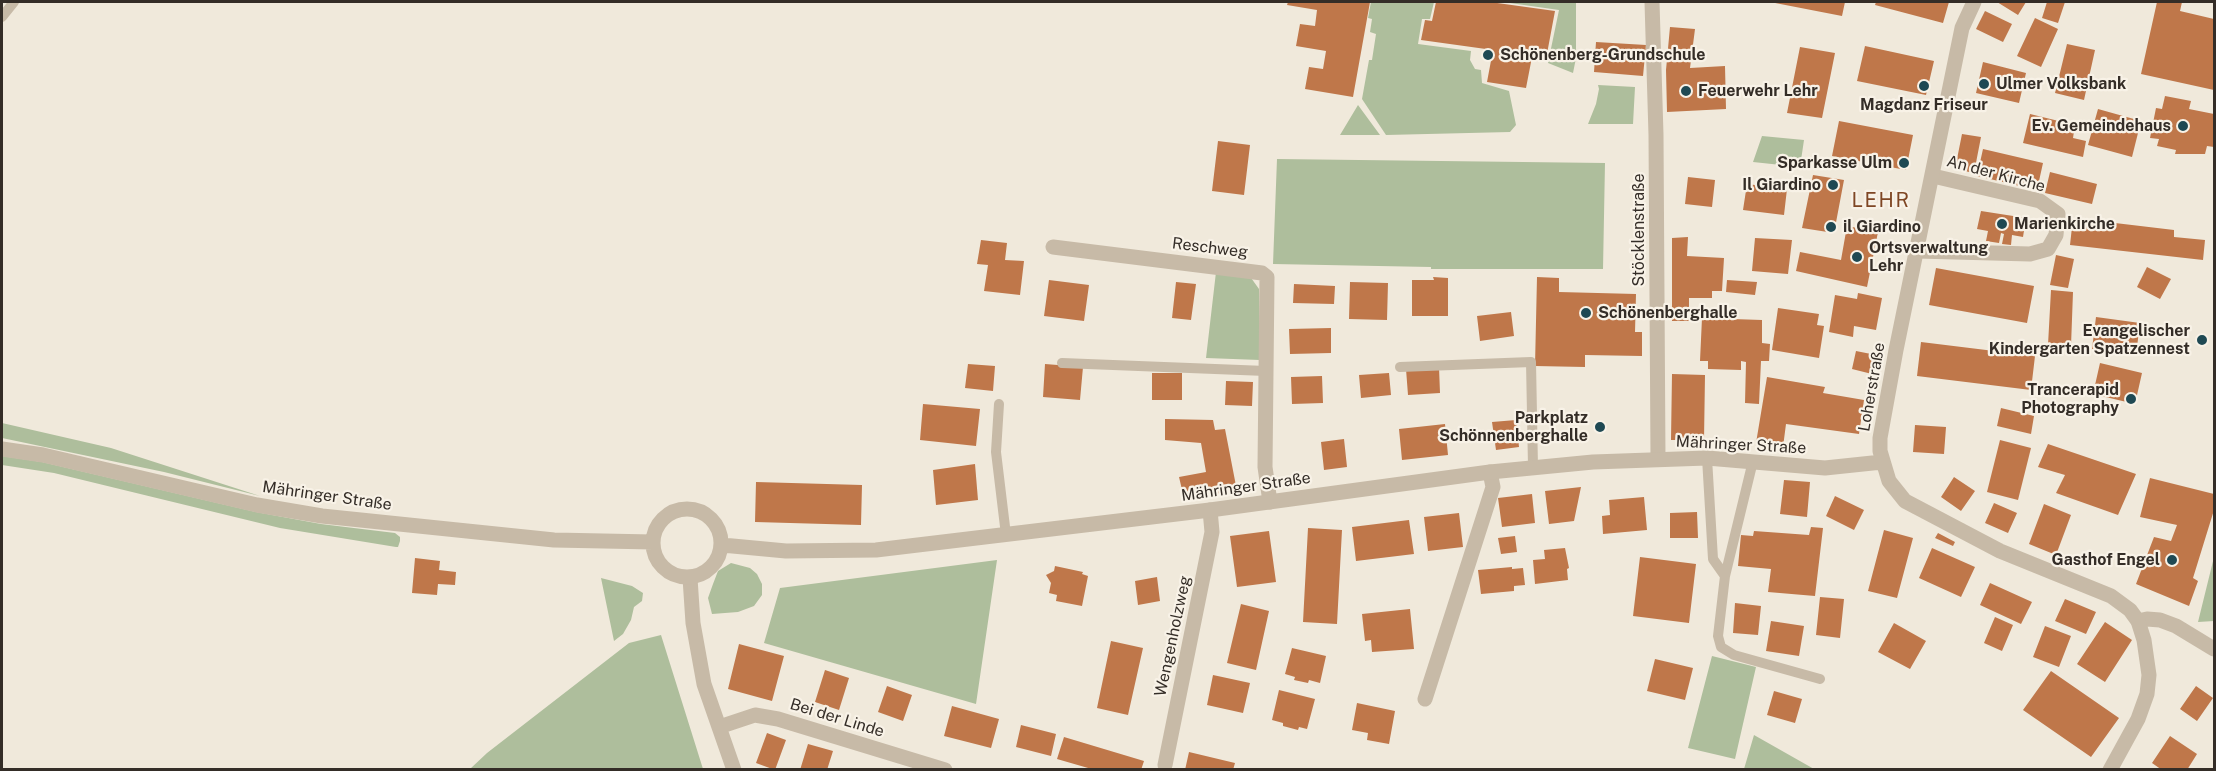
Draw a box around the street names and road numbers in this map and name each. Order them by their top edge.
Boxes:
street label: An der Kirche [1945,152,2047,196]
street label: Stöcklenstraße [1629,173,1649,287]
street label: Reschweg [1171,234,1249,262]
street label: Loherstraße [1855,341,1889,433]
street label: Mähringer Straße [1675,432,1807,458]
street label: Mähringer Straße [1180,468,1312,506]
street label: Mähringer Straße [261,477,393,515]
street label: Wengenholzweg [1151,574,1195,698]
street label: Bei der Linde [788,695,886,741]

